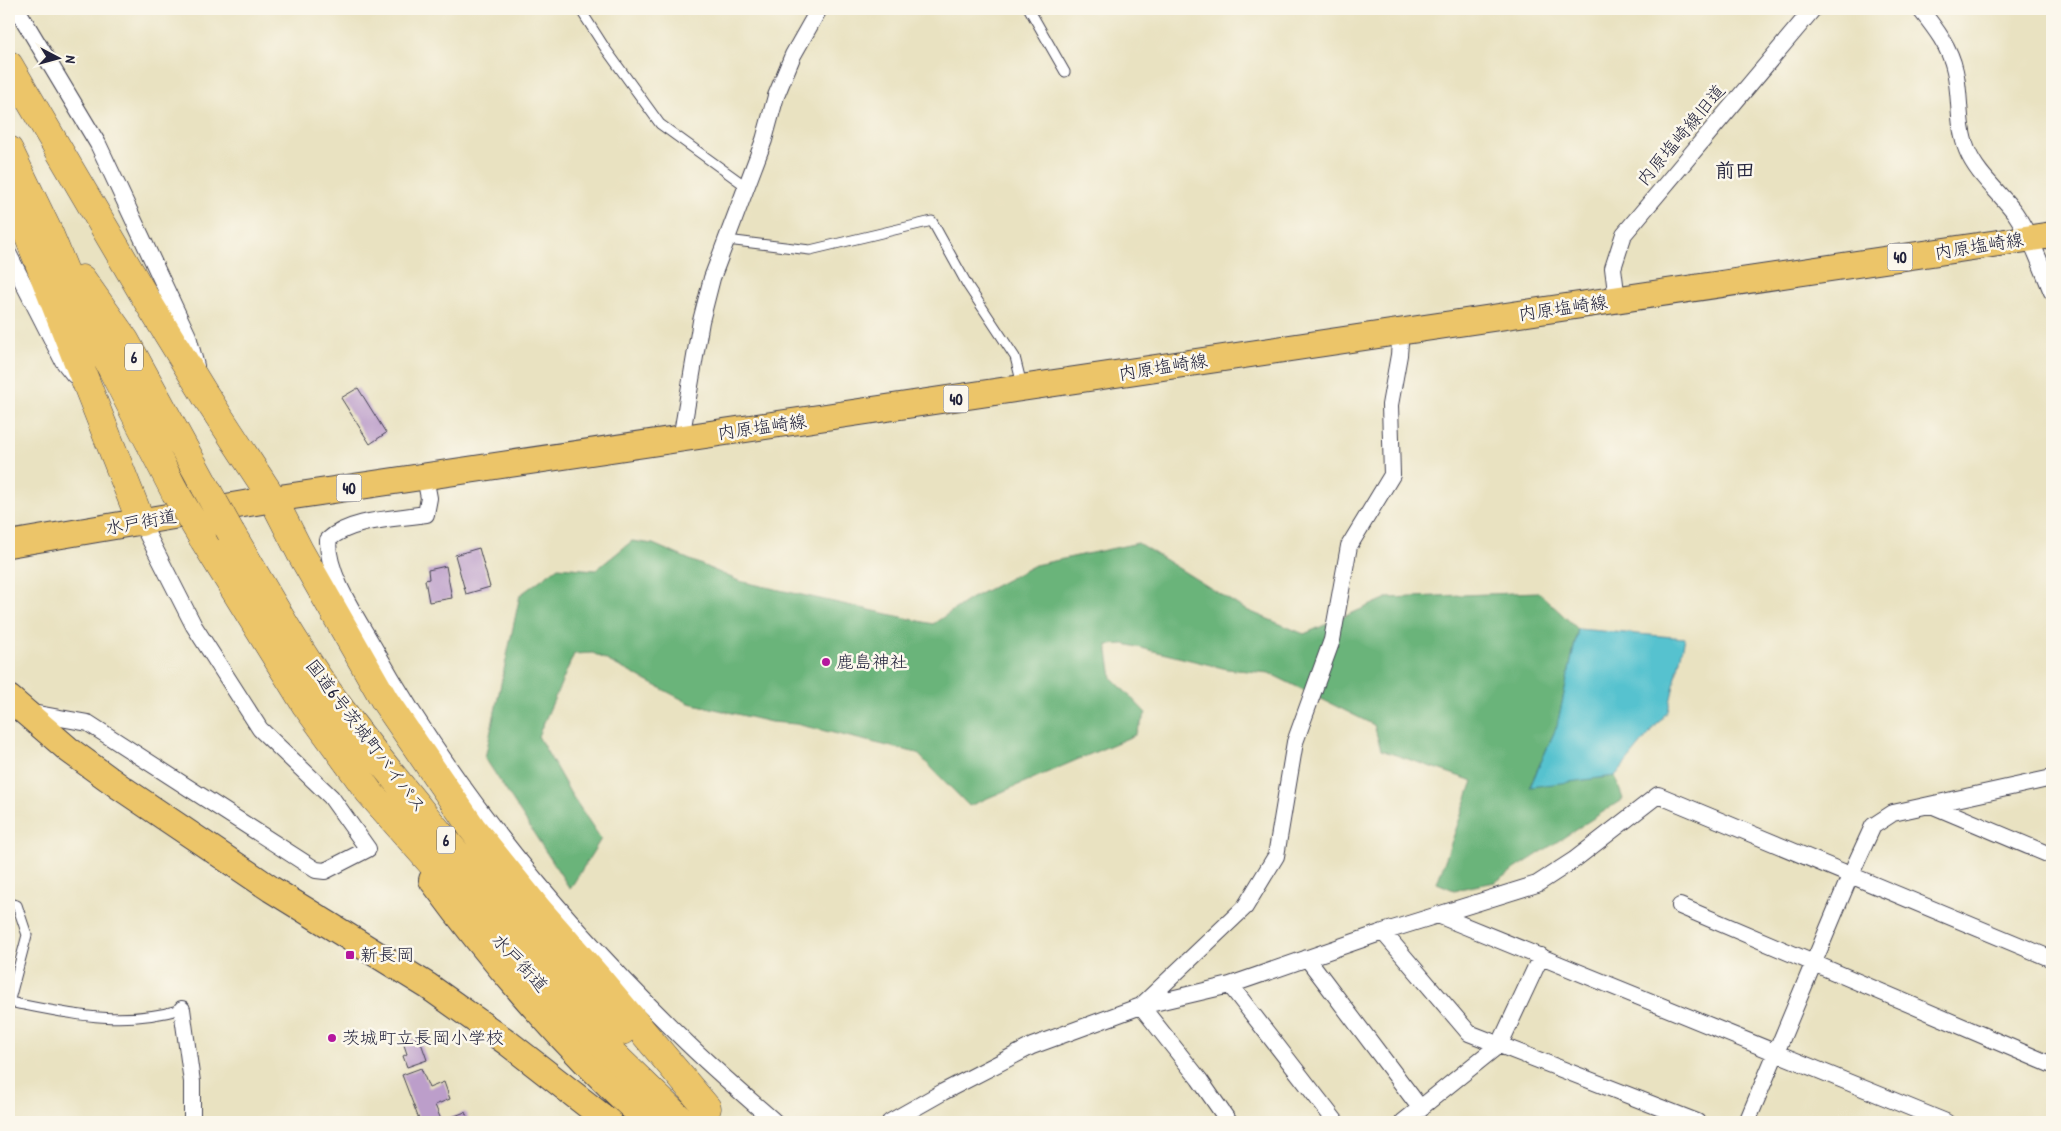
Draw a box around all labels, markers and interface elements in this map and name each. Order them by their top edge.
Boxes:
north arrow [32,32,82,82]
text: N [62,55,81,65]
street label: 内原塩崎線旧道 [1631,78,1731,191]
district label: 前田 [1715,156,1755,183]
street label: 内原塩崎線 [1933,226,2025,265]
road number: 40 [1888,243,1912,270]
street label: 内原塩崎線 [1517,289,1609,326]
road number: 6 [125,344,143,371]
street label: 内原塩崎線 [1117,347,1209,386]
road number: 40 [944,386,968,412]
street label: 内原塩崎線 [716,408,808,445]
road number: 40 [336,474,362,502]
street label: 水戸街道 [103,503,179,540]
place label: 鹿島神社 [836,649,908,674]
street label: 国道6号茨城町バイパス [300,654,433,818]
marker: 鹿島神社 [820,656,832,668]
road number: 6 [437,826,455,854]
street label: 水戸街道 [487,928,554,998]
place label: 新長岡 [360,942,414,967]
marker: 新長岡 [344,949,356,961]
place label: 茨城町立長岡小学校 [342,1025,504,1050]
marker: 茨城町立長岡小学校 [326,1032,338,1044]

